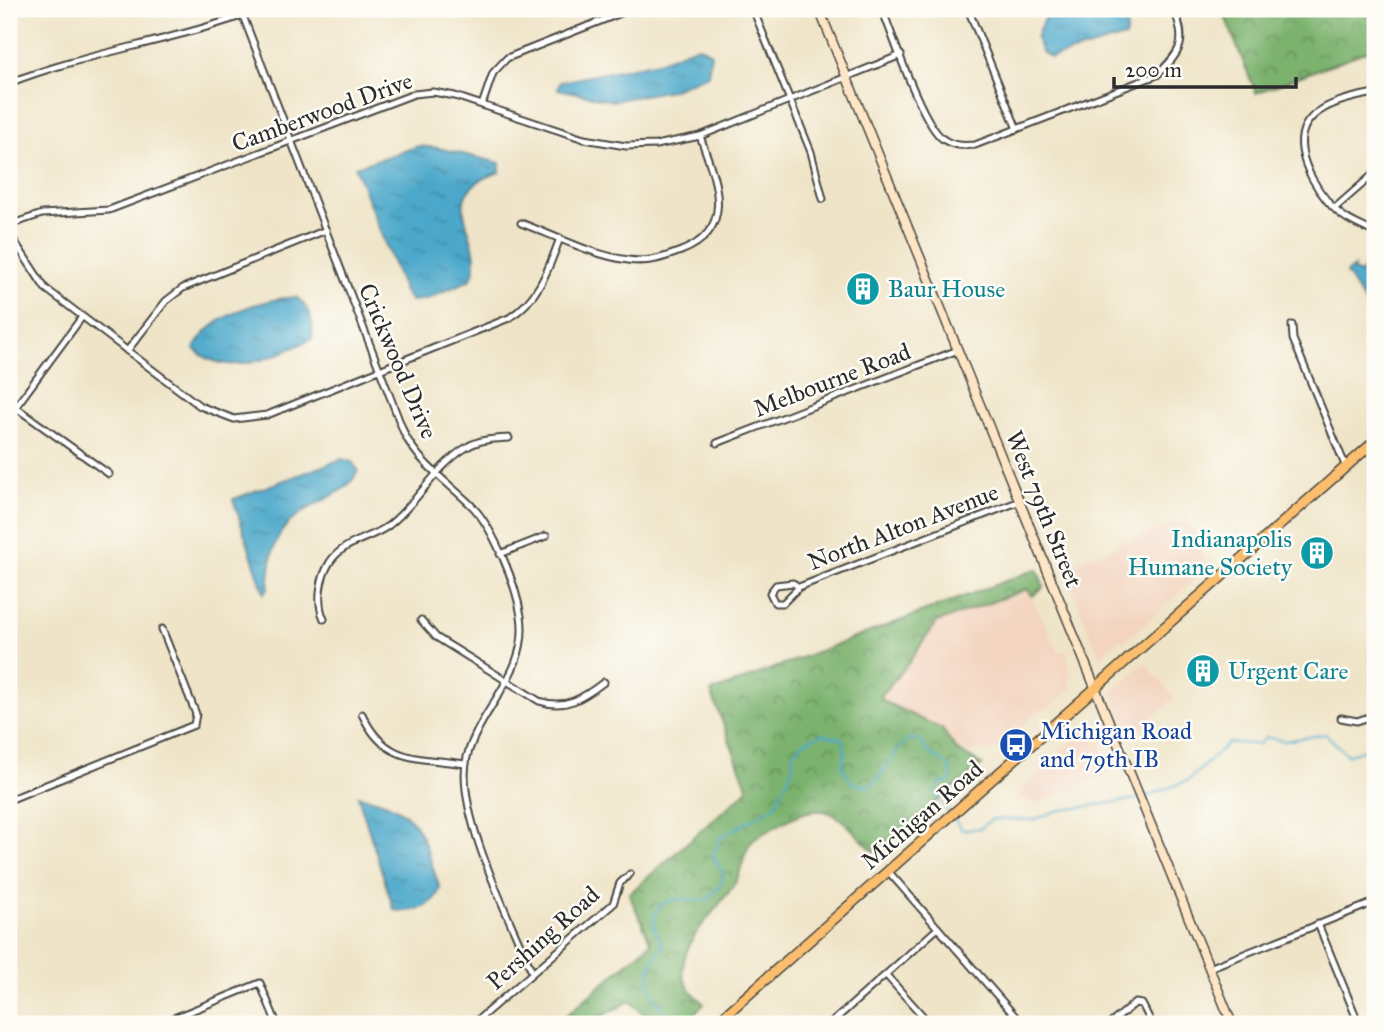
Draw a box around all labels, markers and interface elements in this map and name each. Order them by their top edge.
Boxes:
scale bar [1114,46,1296,90]
text: 200 m [1125,57,1182,83]
street label: Camberwood Drive [228,65,416,159]
building icon: Baur House [844,270,882,308]
place label: Baur House [888,274,1005,304]
street label: Crickwood Drive [352,279,444,443]
street label: Melbourne Road [749,336,915,424]
street label: West 79th Street [999,426,1089,592]
street label: North Alton Avenue [803,477,1003,577]
place label: Indianapolis Humane Society [1128,524,1293,582]
building icon: Indianapolis Humane Society [1298,534,1336,572]
building icon: Urgent Care [1184,652,1222,690]
place label: Urgent Care [1228,656,1348,686]
place label: Michigan Road and 79th IB [1040,716,1192,774]
bus stop icon: Michigan Road and 79th IB [997,726,1035,764]
street label: Michigan Road [855,754,989,876]
street label: Pershing Road [480,880,606,996]

